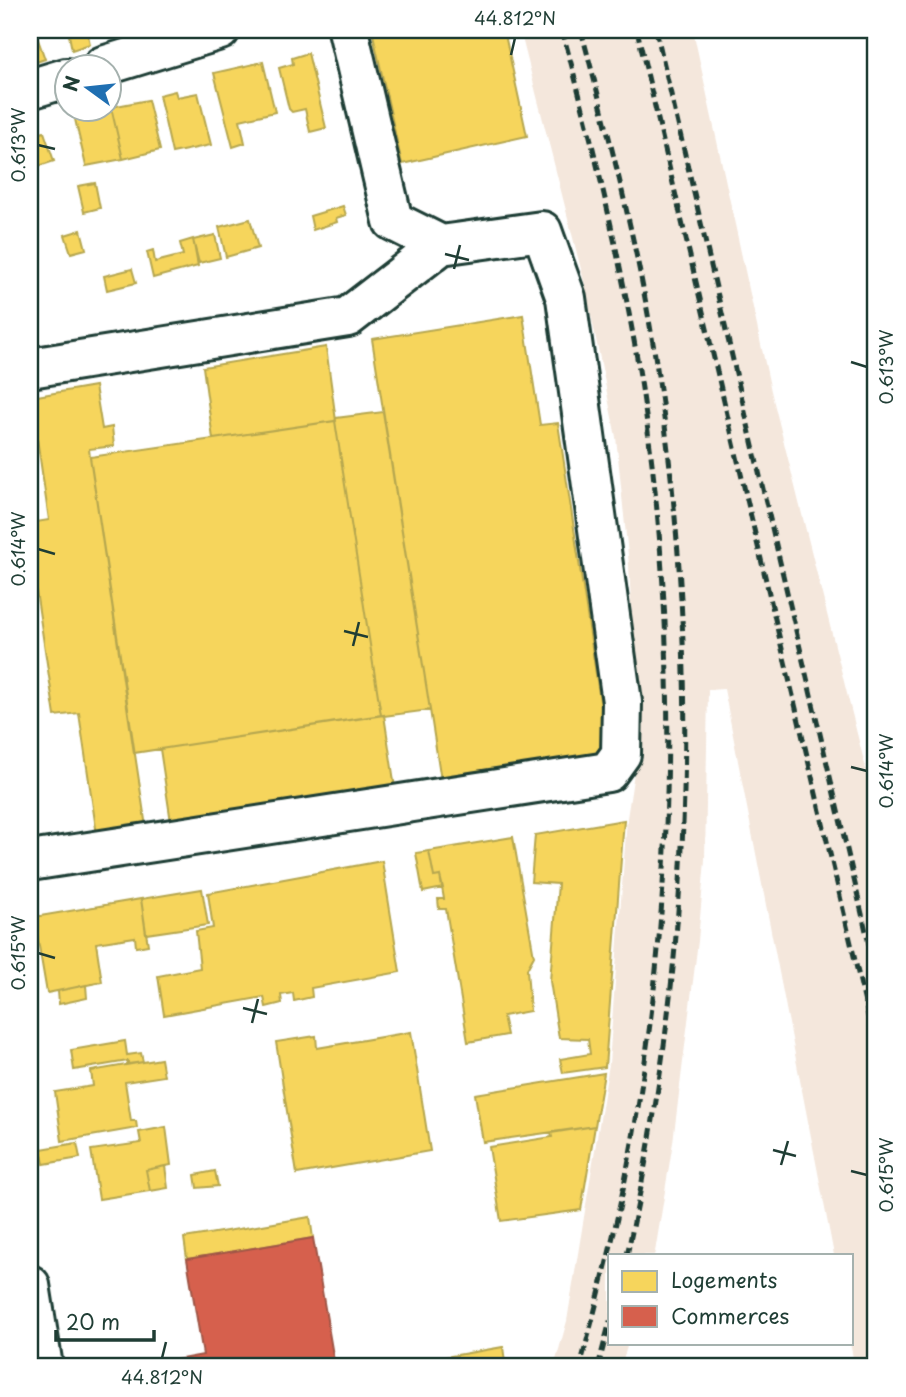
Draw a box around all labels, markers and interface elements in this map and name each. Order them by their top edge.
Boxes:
text: 44.812°N [474,4,556,31]
north arrow [52,52,122,122]
text: N [55,72,86,94]
text: 0.613°W [4,107,31,183]
text: 0.613°W [872,329,899,405]
text: 0.614°W [4,511,31,587]
text: 0.614°W [872,733,899,809]
text: 0.615°W [4,915,31,990]
text: 0.615°W [872,1137,899,1212]
legend [608,1254,853,1344]
text: Logements [671,1263,778,1295]
scale bar [56,1299,154,1343]
text: Commerces [671,1299,789,1331]
text: 20 m [66,1305,120,1337]
text: 44.812°N [121,1363,203,1390]

